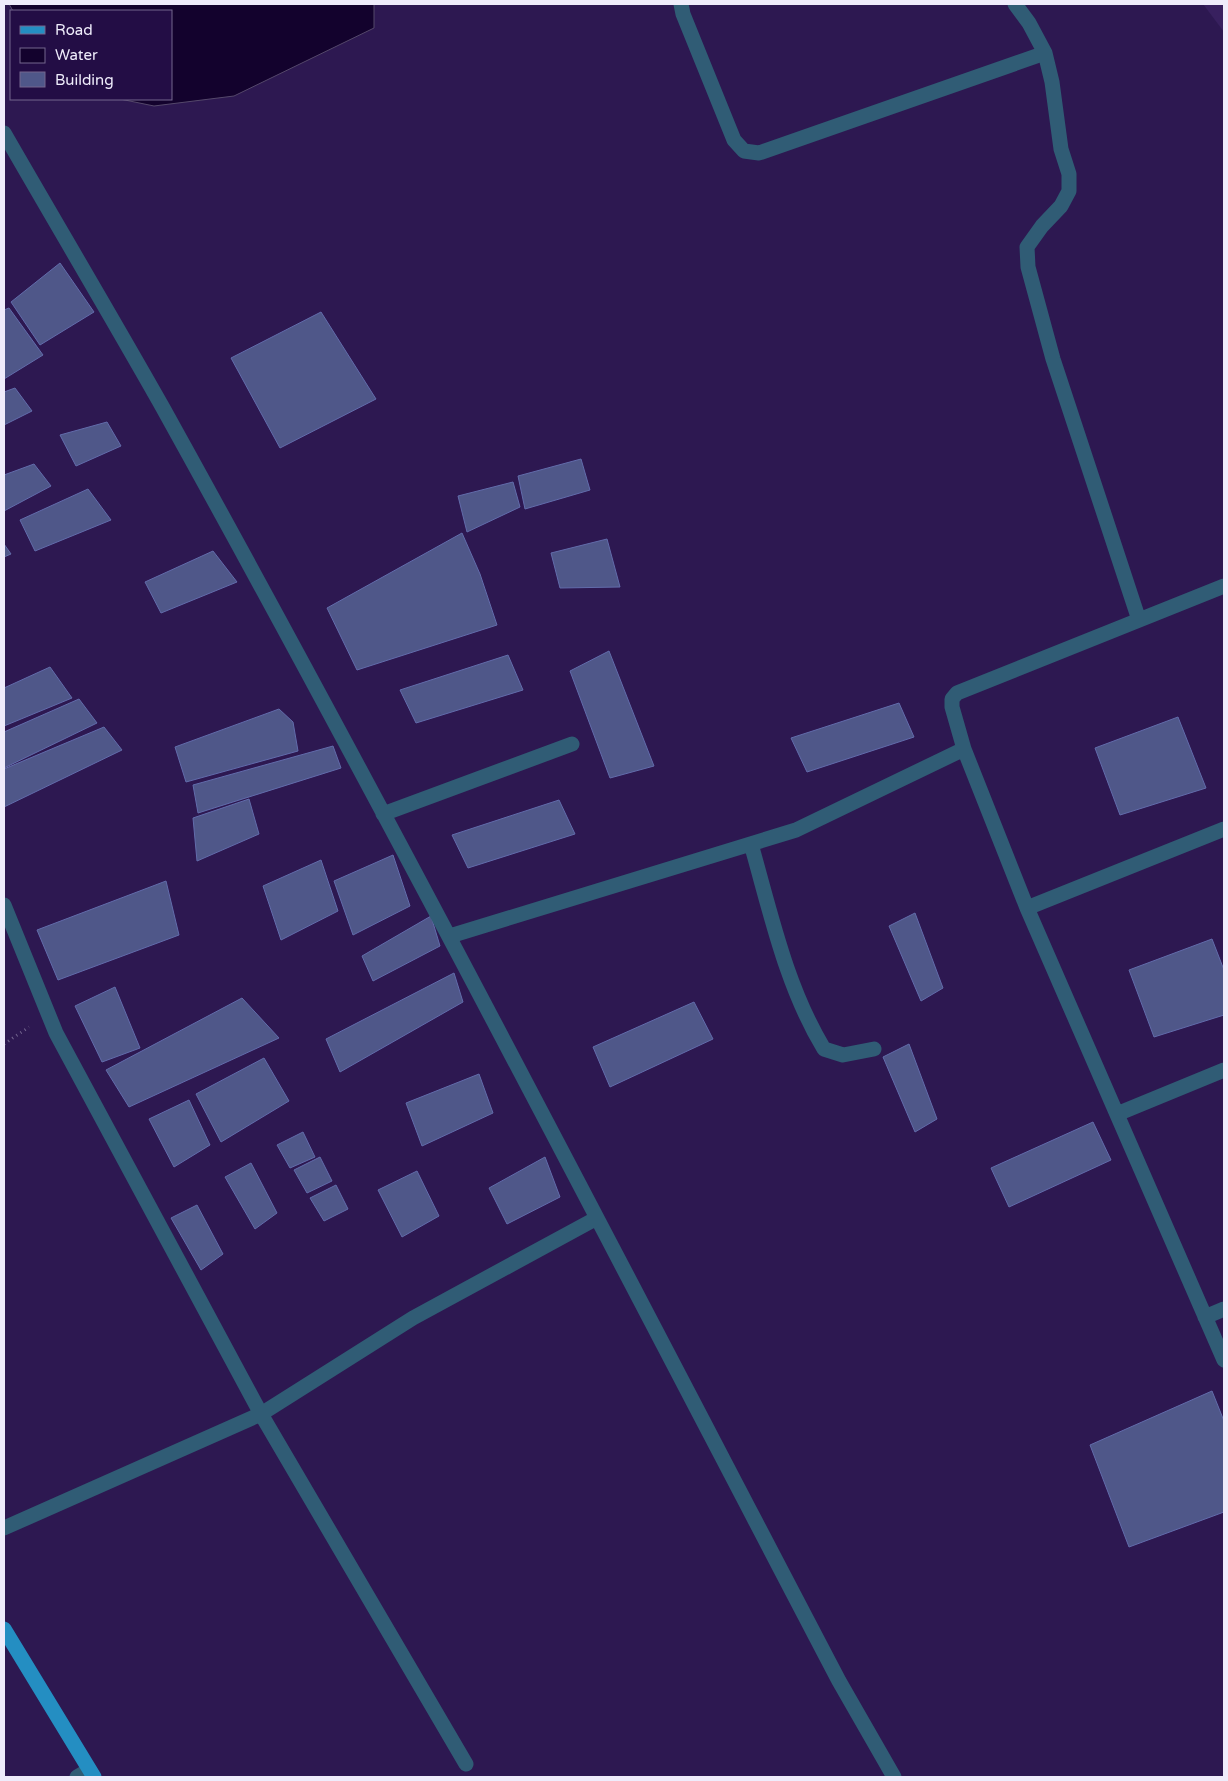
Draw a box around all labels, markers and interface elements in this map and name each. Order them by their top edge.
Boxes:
legend [10,10,172,100]
text: Road [55,21,93,39]
text: Water [55,46,98,64]
text: Building [55,71,114,89]

